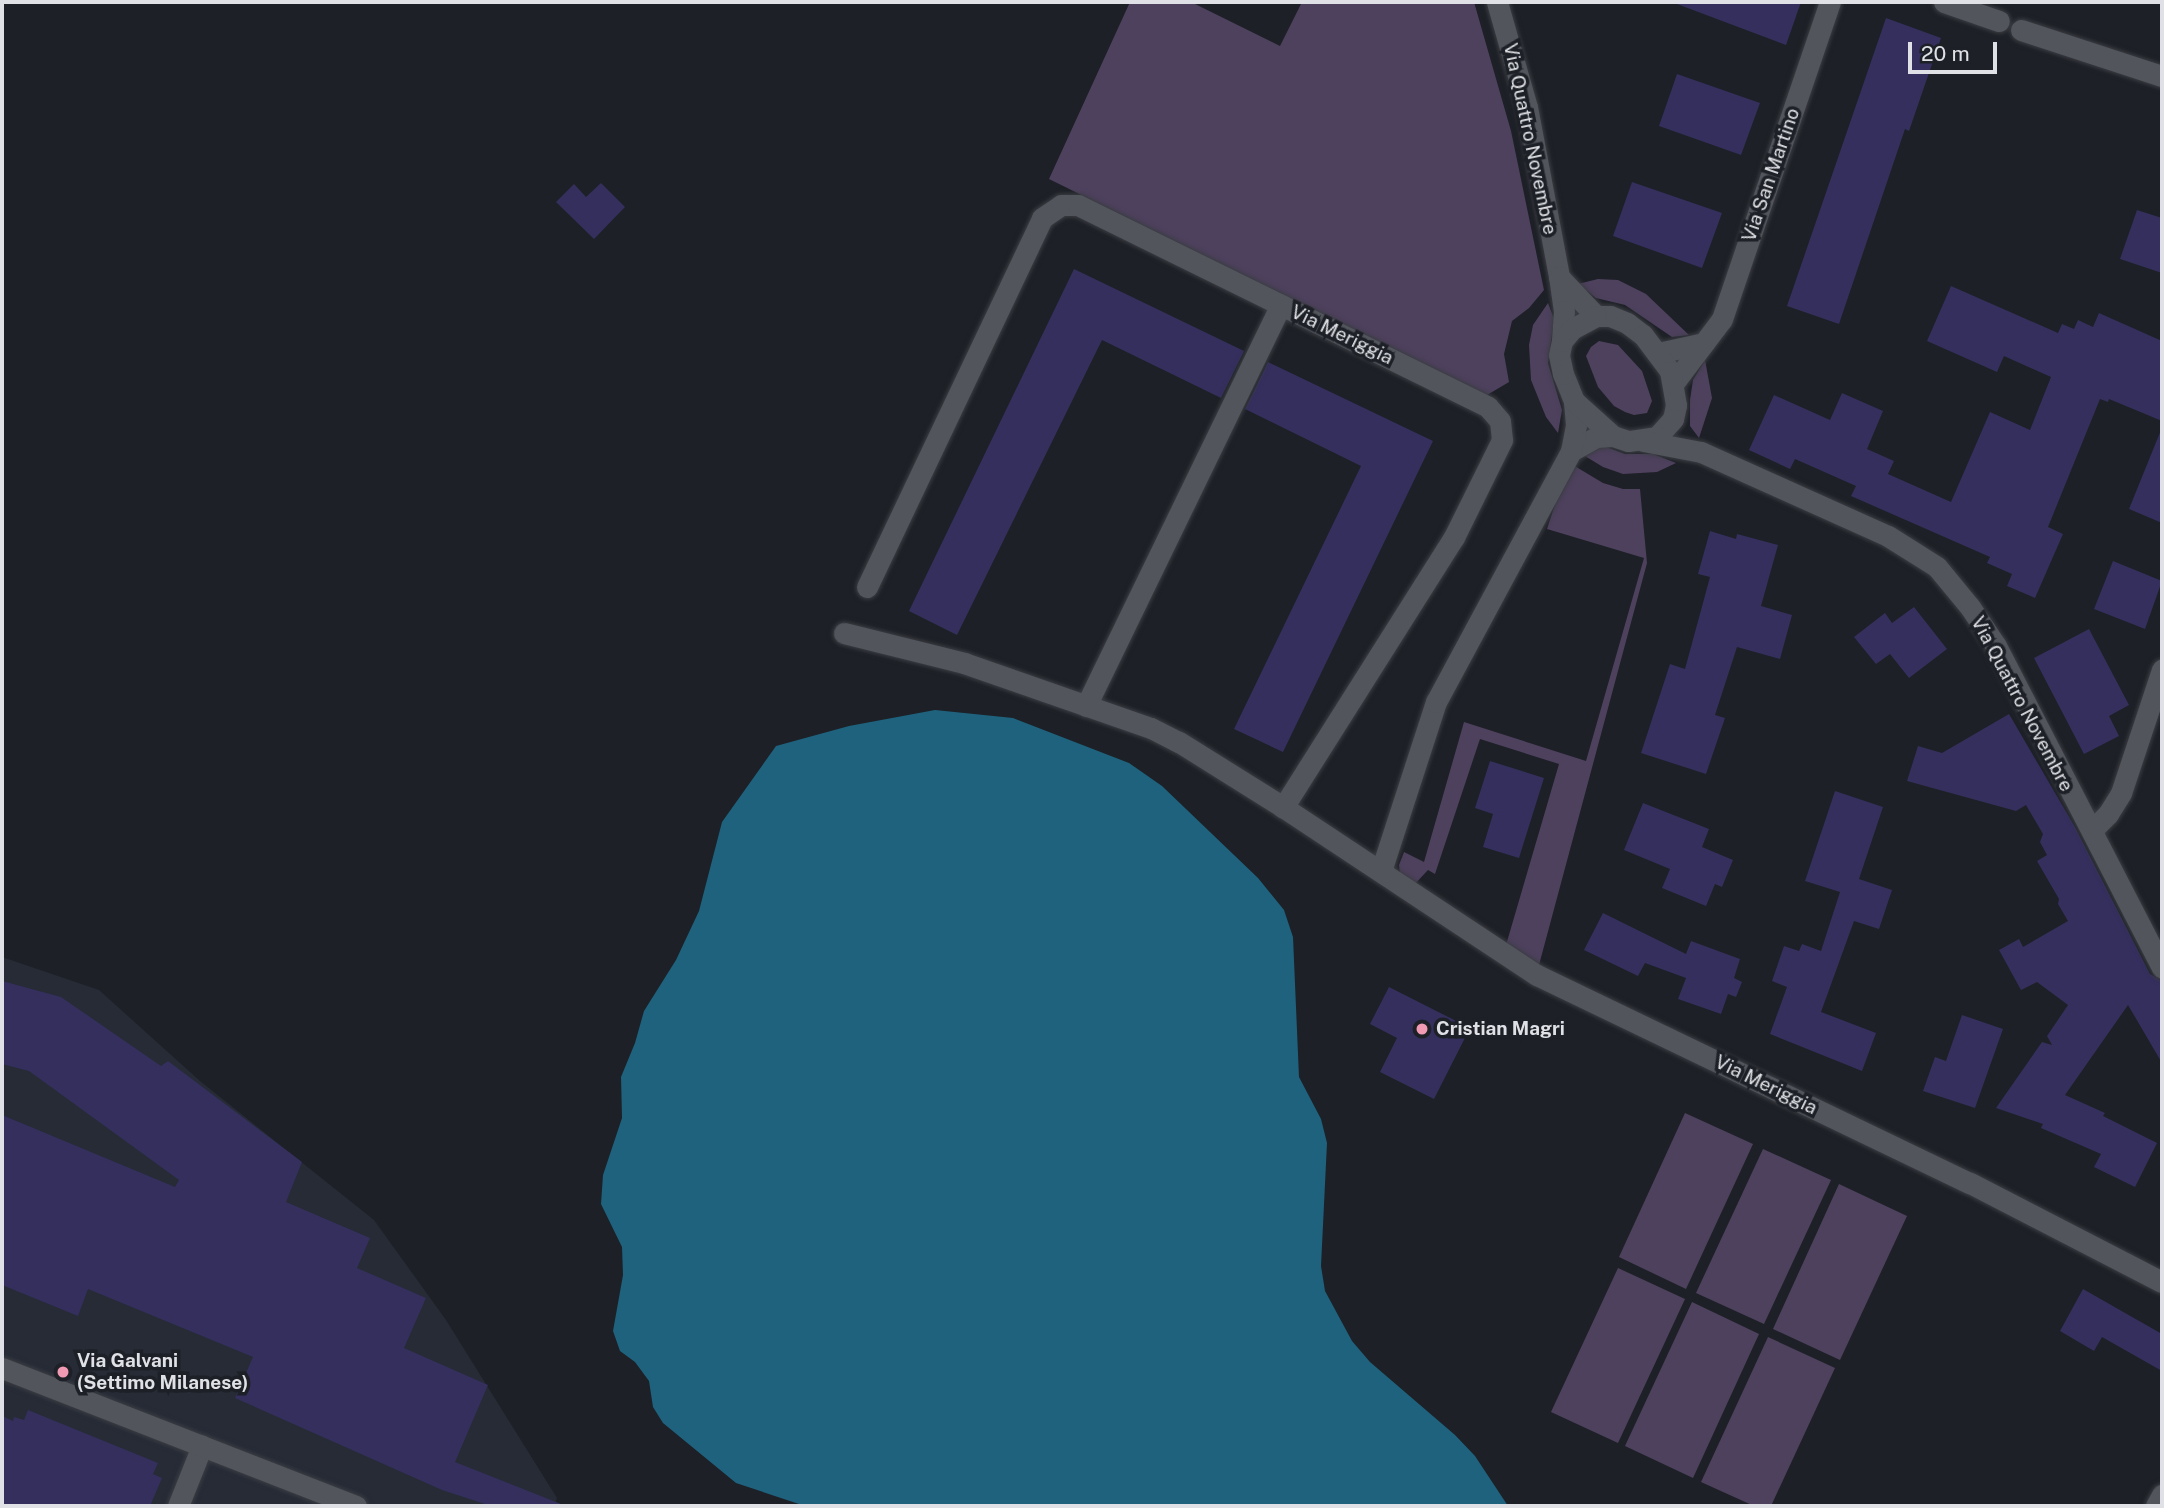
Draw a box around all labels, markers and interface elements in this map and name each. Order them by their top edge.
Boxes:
scale bar [1912,28,2001,72]
street label: Via Quattro Novembre [1499,41,1561,237]
text: 20 m [1921,41,1970,66]
street label: Via San Martino [1737,105,1805,245]
street label: Via Meriggia [1287,300,1397,370]
street label: Via Quattro Novembre [1966,613,2078,795]
place label: Cristian Magri [1436,1018,1565,1040]
marker: Cristian Magri [1414,1021,1430,1037]
street label: Via Meriggia [1711,1050,1821,1120]
place label: Via Galvani (Settimo Milanese) [77,1350,248,1394]
marker: Via Galvani (Settimo Milanese) [55,1364,71,1380]

